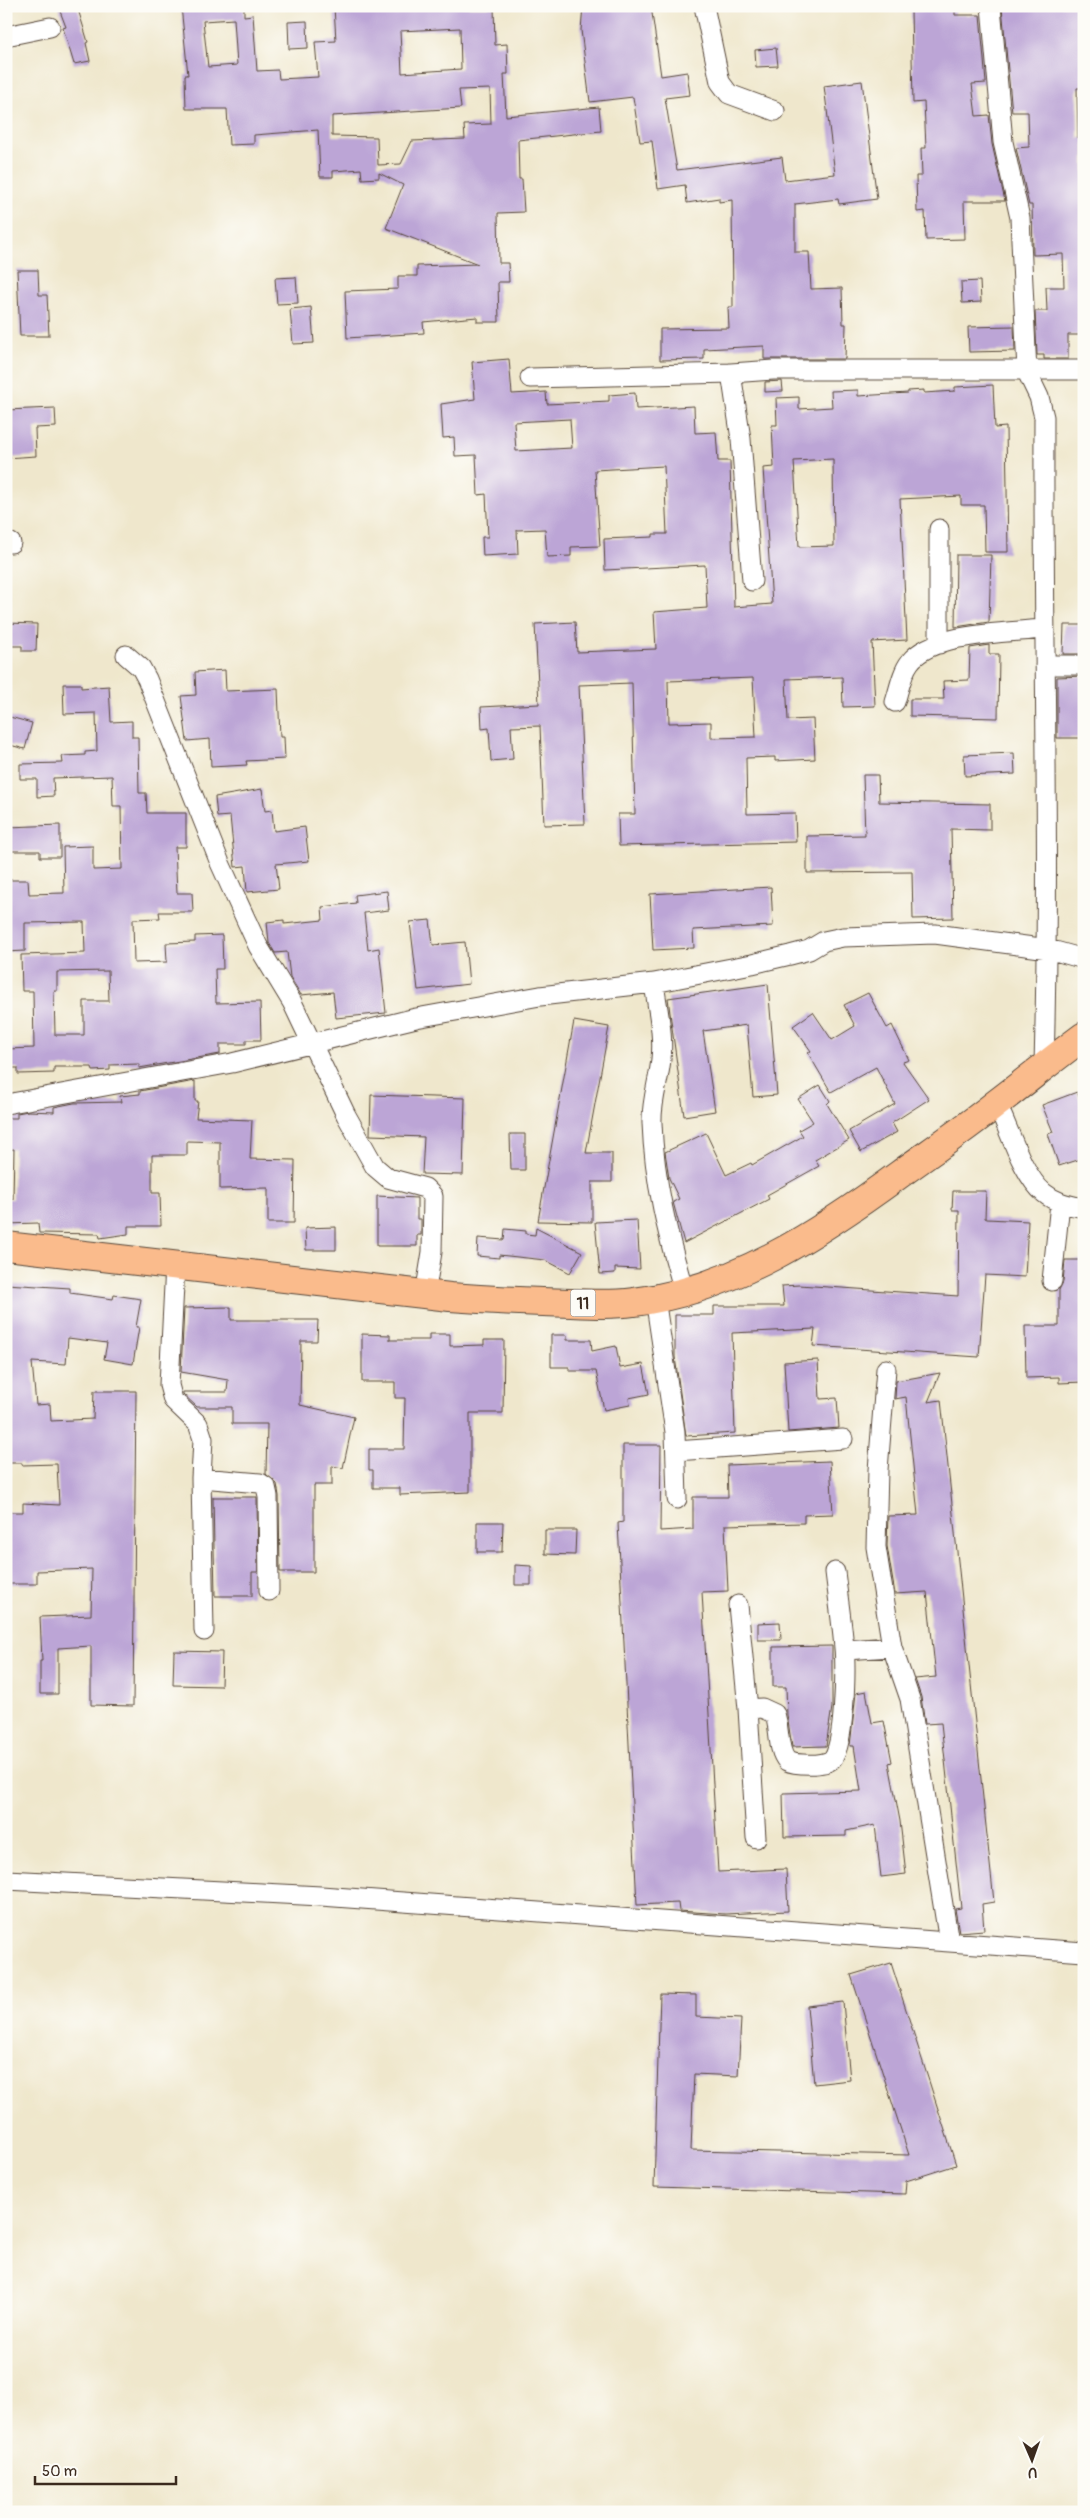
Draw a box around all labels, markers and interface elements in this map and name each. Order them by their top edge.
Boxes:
road number: 11 [570,1290,596,1316]
north arrow [1008,2436,1058,2486]
scale bar [35,2453,176,2485]
text: 50 m [42,2462,77,2481]
text: U [1028,2464,1037,2481]

